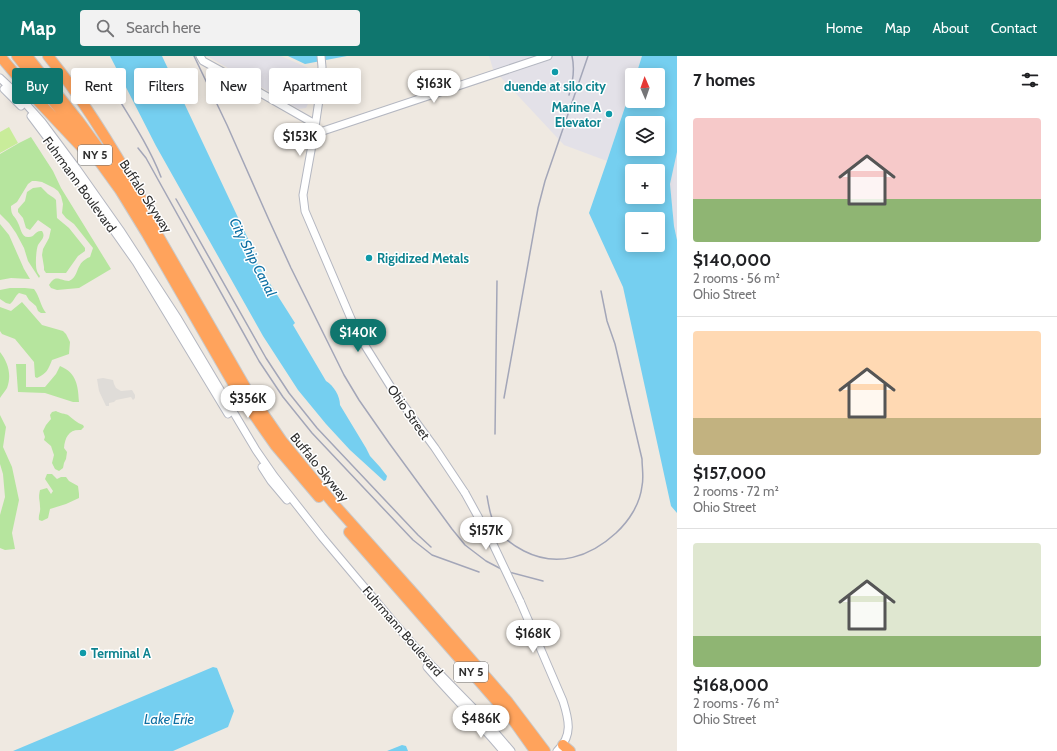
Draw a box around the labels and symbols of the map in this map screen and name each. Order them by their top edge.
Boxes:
marker: duende at silo city [550,67,560,77]
north arrow [625,68,665,108]
pin: $163K [406,70,462,104]
place label: duende at silo city [504,78,606,94]
place label: Marine A Elevator [551,99,602,130]
marker: Marine A Elevator [604,109,614,119]
pin: $153K [272,123,328,157]
street label: Fuhrmann Boulevard [40,133,120,235]
road number: NY 5 [78,145,112,165]
street label: Buffalo Skyway [116,156,176,236]
water label: City Ship Canal [225,215,281,300]
place label: Rigidized Metals [377,250,469,266]
marker: Rigidized Metals [364,253,374,263]
pin: $140K [330,319,386,353]
street label: Ohio Street [384,382,434,443]
pin: $356K [220,385,276,419]
street label: Buffalo Skyway [287,429,353,505]
pin: $157K [458,517,514,551]
street label: Fuhrmann Boulevard [359,583,447,679]
pin: $168K [505,620,561,654]
place label: Terminal A [91,645,152,661]
marker: Terminal A [78,648,88,658]
road number: NY 5 [454,662,488,682]
pin: $486K [453,705,509,739]
water label: Lake Erie [144,710,195,728]

